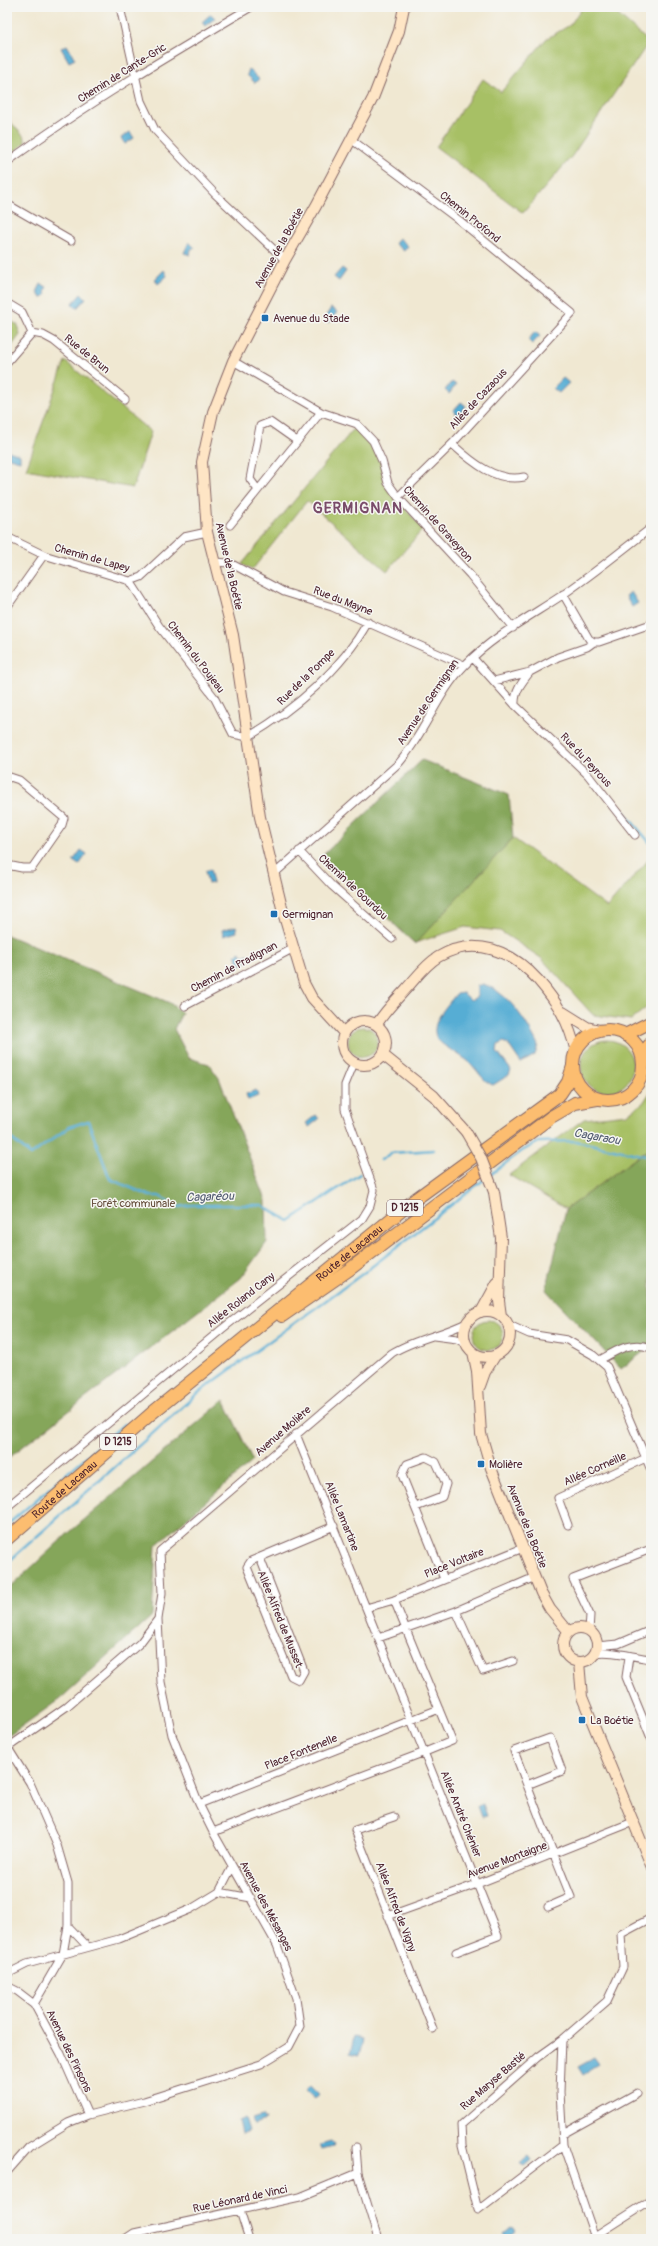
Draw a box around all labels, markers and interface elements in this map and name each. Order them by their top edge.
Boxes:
street label: Chemin de Cante-Gric [75,40,169,105]
street label: Chemin Profond [437,189,503,245]
street label: Avenue de la Boétie [252,205,307,290]
place label: Avenue du Stade [273,312,350,325]
marker: Avenue du Stade [260,313,270,323]
street label: Rue de Brun [62,332,112,376]
street label: Allée de Cazaous [446,366,510,432]
street label: Chemin de Graveyron [400,483,476,565]
district label: GERMIGNAN [313,499,403,518]
street label: Avenue de la Boétie [213,521,246,612]
street label: Chemin de Lapey [53,541,131,575]
street label: Rue du Mayne [312,584,375,618]
street label: Chemin du Poujeau [165,618,227,696]
street label: Rue de la Pompe [274,646,338,708]
street label: Avenue de Germignan [394,657,462,747]
street label: Rue du Peyrous [558,730,614,790]
street label: Chemin de Gourdou [316,852,390,922]
place label: Germignan [282,908,333,921]
marker: Germignan [269,909,279,919]
street label: Chemin de Pradignan [189,939,279,995]
water label: Cagaraou [573,1126,622,1149]
water label: Cagaréou [186,1189,235,1205]
park label: Forêt communale [91,1197,176,1210]
road number: D 1215 [387,1200,423,1216]
street label: Route de Lacanau [313,1222,385,1284]
street label: Allée Roland Cany [205,1269,278,1330]
street label: Avenue Molière [252,1403,314,1459]
road number: D 1215 [100,1434,136,1450]
street label: Allée Corneille [562,1449,629,1489]
street label: Route de Lacanau [29,1457,100,1521]
place label: Molière [489,1458,523,1471]
marker: Molière [476,1459,486,1469]
street label: Allée Lamartine [322,1479,362,1553]
street label: Avenue de la Boétie [504,1482,550,1570]
street label: Place Voltaire [422,1545,486,1581]
street label: Allée Alfred de Musset [255,1569,306,1670]
place label: La Boétie [590,1714,634,1727]
marker: La Boétie [577,1715,587,1725]
street label: Place Fontenelle [263,1731,340,1772]
street label: Allée André Chénier [438,1769,484,1859]
street label: Avenue Montaigne [465,1839,549,1881]
street label: Avenue des Mésanges [237,1859,295,1953]
street label: Allée Alfred de Vigny [373,1860,419,1954]
street label: Avenue des Pinsons [43,2008,95,2094]
street label: Rue Maryse Bastié [458,2049,529,2113]
street label: Rue Léonard de Vinci [192,2183,288,2215]

